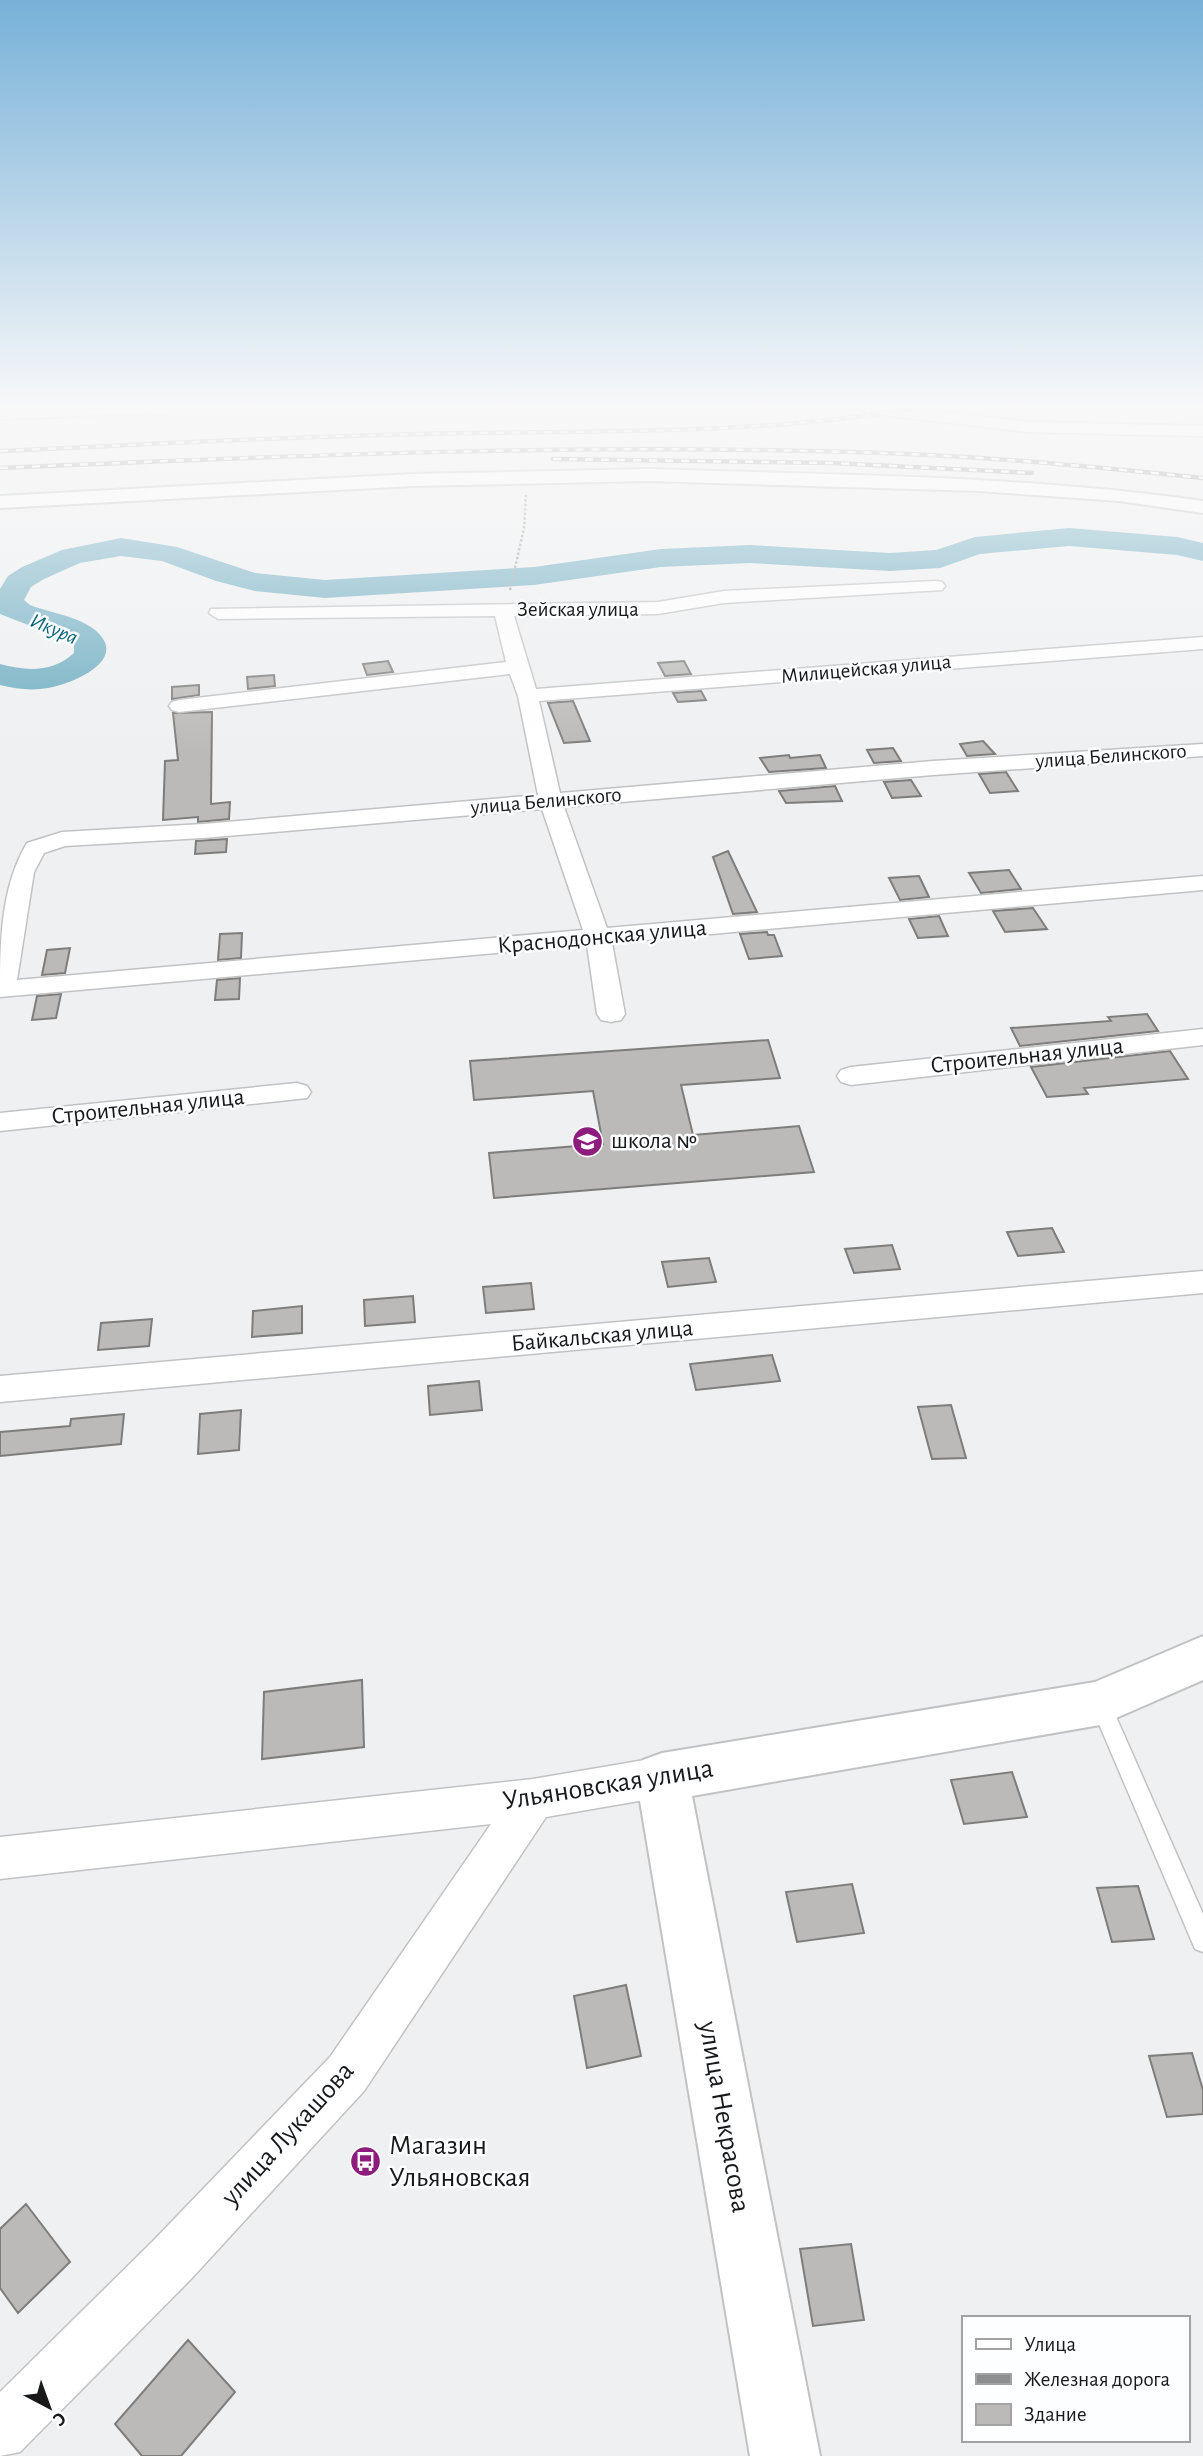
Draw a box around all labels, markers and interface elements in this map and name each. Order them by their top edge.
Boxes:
street label: Зейская улица [517,599,639,620]
water label: Икура [27,610,81,649]
street label: Милицейская улица [780,651,952,687]
street label: улица Белинского [1034,740,1187,772]
street label: улица Белинского [469,784,622,818]
street label: Краснодонская улица [496,916,708,958]
street label: Строительная улица [929,1034,1125,1078]
street label: Строительная улица [50,1085,246,1129]
school or university icon: школа № [571,1124,605,1158]
place label: школа № [611,1129,697,1153]
street label: Байкальская улица [510,1316,694,1356]
street label: Ульяновская улица [501,1754,716,1815]
street label: улица Некрасова [693,2018,755,2215]
street label: улица Лукашова [216,2057,360,2212]
place label: Магазин Ульяновская [389,2132,531,2192]
bus stop icon: Магазин Ульяновская [349,2145,383,2179]
legend [962,2316,1189,2442]
text: Улица [1024,2334,1077,2355]
text: Железная дорога [1024,2369,1171,2390]
north arrow [14,2372,84,2442]
text: Здание [1024,2404,1087,2425]
text: С [49,2408,69,2429]

